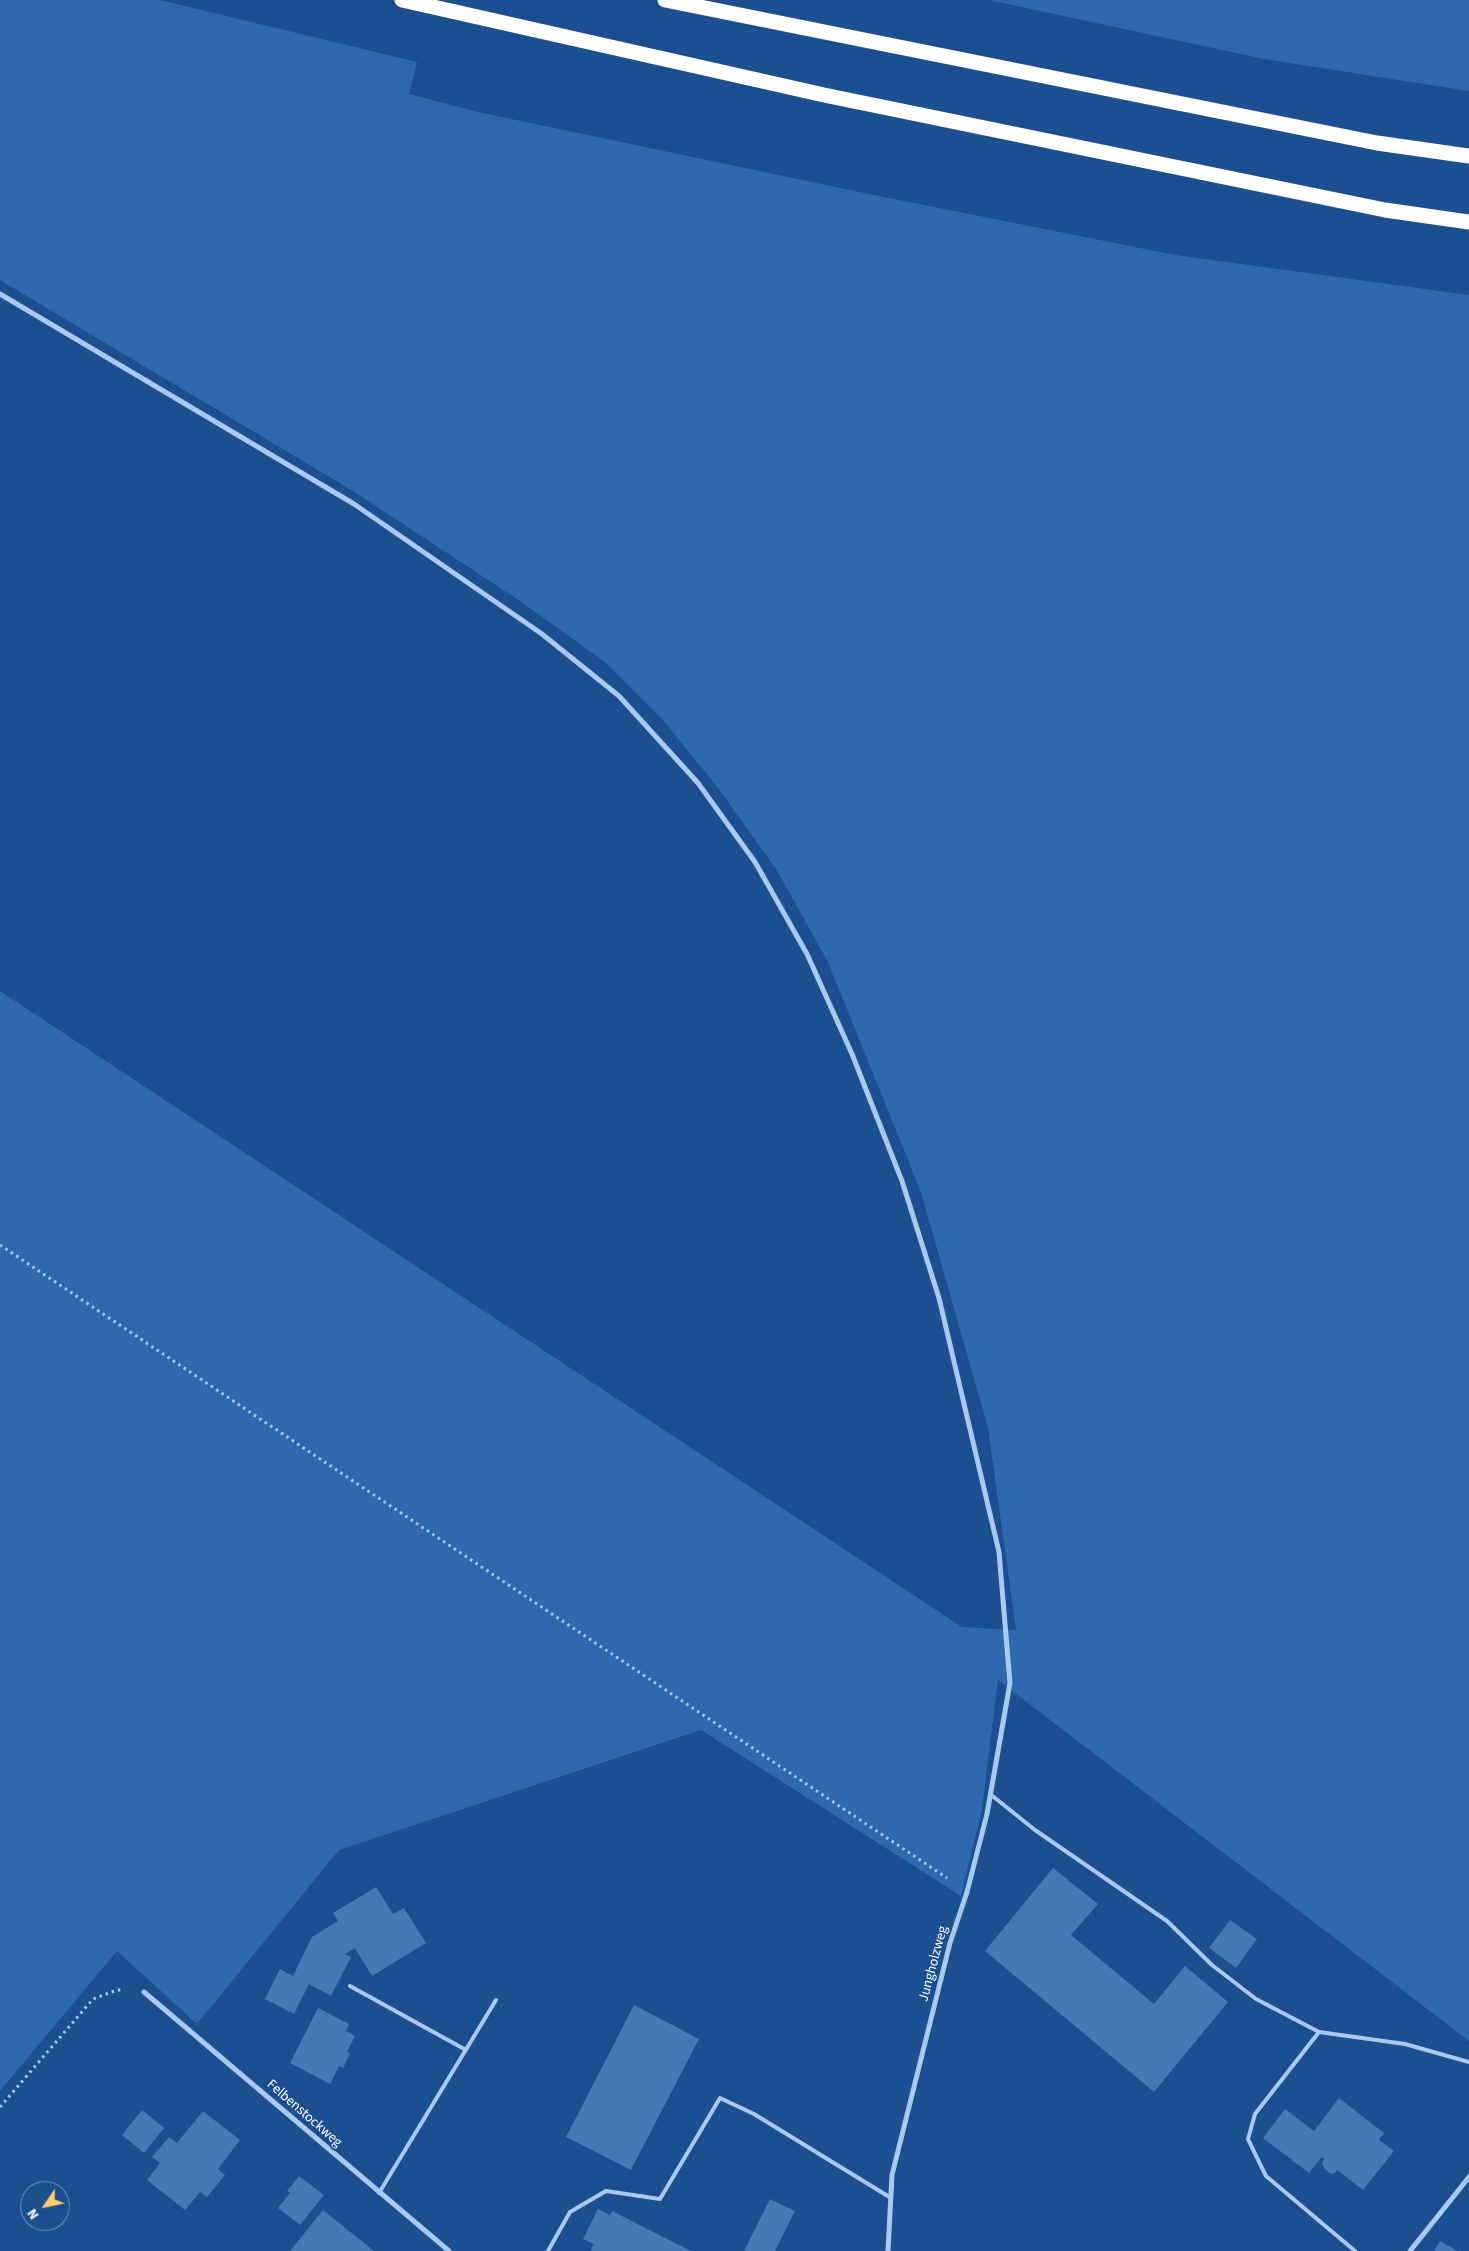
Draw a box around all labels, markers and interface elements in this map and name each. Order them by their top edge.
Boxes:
street label: Jungholzweg [916,1924,952,2004]
street label: Felbenstockweg [263,2077,345,2151]
north arrow [20,2181,70,2231]
text: N [22,2204,44,2223]

